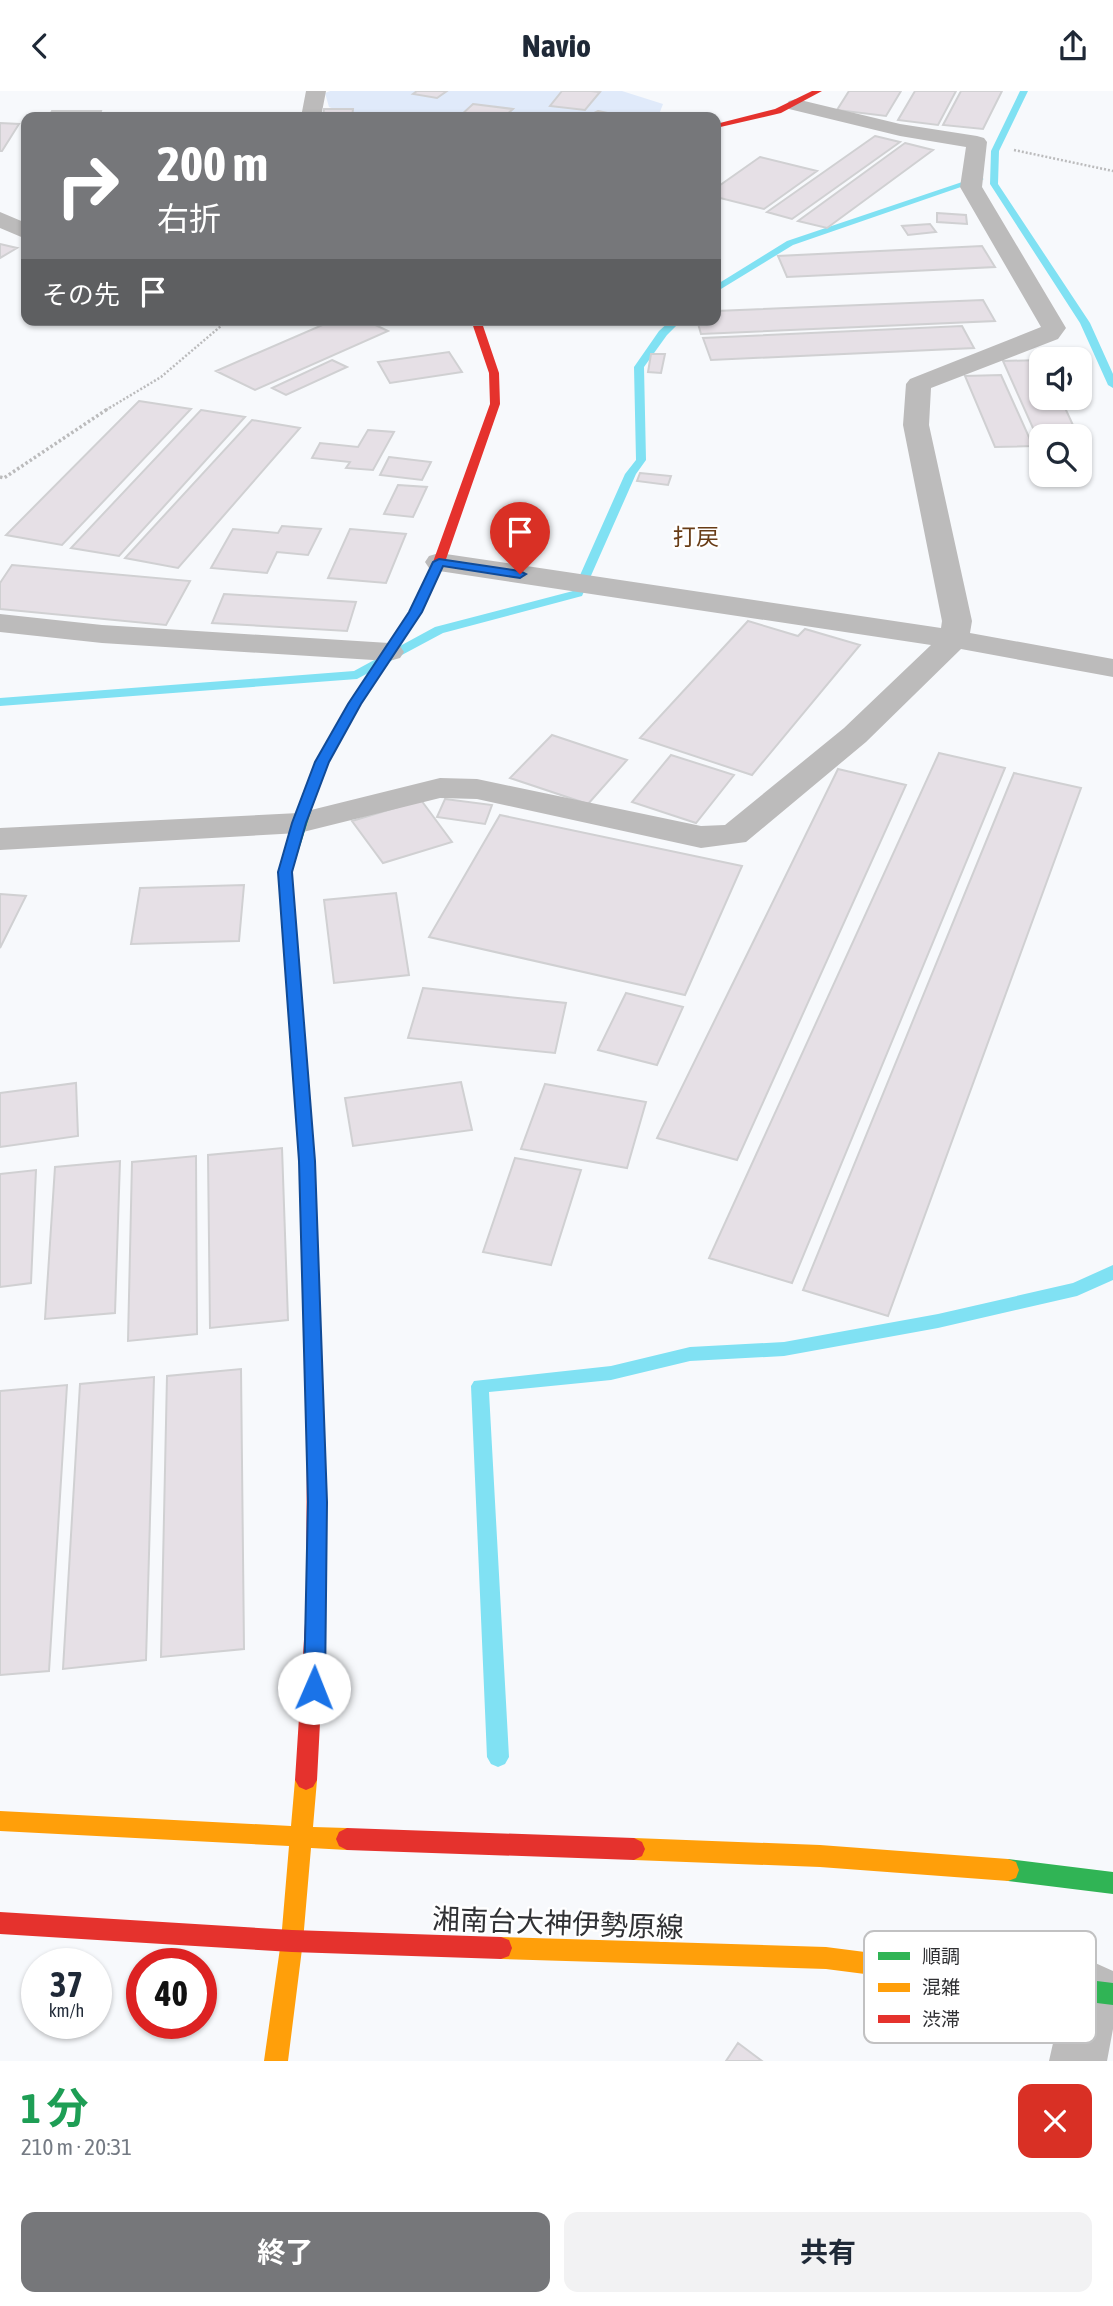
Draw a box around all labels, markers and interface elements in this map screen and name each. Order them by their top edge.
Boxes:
icon: back [21,27,59,65]
text: Navio [522,27,591,64]
icon: share [1054,27,1092,65]
text: 200 m [157,135,268,191]
icon: right [42,140,133,231]
text: 右折 [157,200,221,237]
icon: arrive [134,273,172,311]
text: その先 [42,280,120,310]
map controls [1029,347,1092,487]
button: sound [1029,347,1092,410]
button: search [1029,424,1092,487]
pin [490,502,550,574]
icon: arrive [501,513,539,551]
district label: 打戻 [673,524,719,550]
position arrow [277,1651,351,1725]
street label: 湘南台大神伊勢原線 [432,1903,684,1943]
legend [864,1931,1096,2043]
text: 順調 [922,1945,960,1967]
speed limit sign: 40 [126,1948,217,2039]
text: 37 [50,1964,83,2004]
text: 混雑 [922,1976,960,1998]
text: km/h [49,2000,84,2021]
text: 渋滞 [922,2008,960,2030]
text: 1 分 [21,2084,89,2132]
button: close [1018,2084,1092,2158]
text: 210 m · 20:31 [21,2134,132,2160]
button: 終了 [21,2212,550,2292]
button: 共有 [564,2212,1092,2292]

